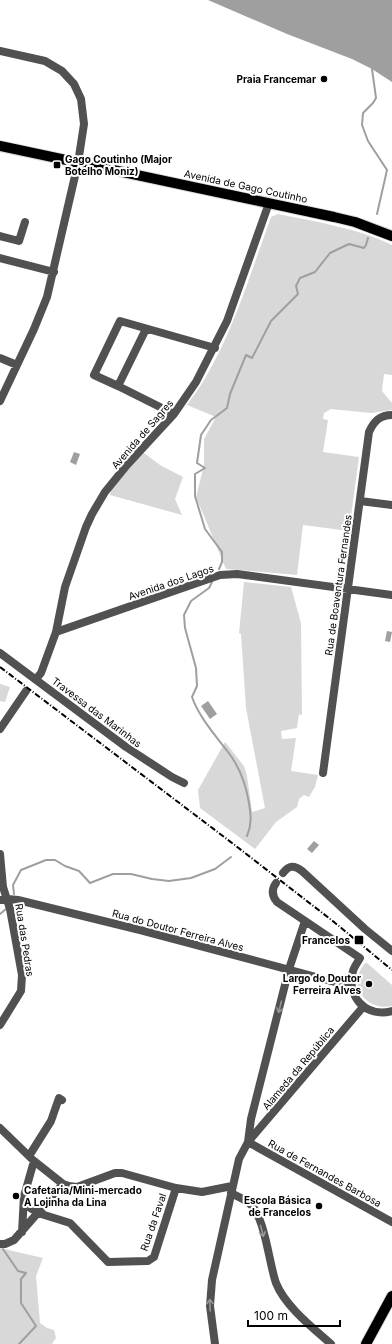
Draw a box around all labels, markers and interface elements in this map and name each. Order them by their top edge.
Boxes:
place label: Praia Francemar [236,73,316,85]
marker: Praia Francemar [319,74,329,84]
place label: Gago Coutinho (Major Botelho Moniz) [65,153,172,177]
marker: Gago Coutinho (Major Botelho Moniz) [52,160,62,170]
street label: Avenida de Gago Coutinho [183,167,309,205]
street label: Avenida de Sagres [109,397,175,471]
street label: Rua de Boaventura Fernandes [322,514,354,656]
street label: Avenida dos Lagos [127,562,215,602]
street label: Travessa das Marinhas [50,674,144,750]
street label: Rua das Pedras [13,903,37,977]
street label: Rua do Doutor Ferreira Alves [111,907,245,953]
place label: Francelos [302,934,350,946]
marker: Francelos [353,934,365,946]
place label: Largo do Doutor Ferreira Alves [283,972,361,996]
marker: Largo do Doutor Ferreira Alves [364,979,374,989]
one-way arrow [275,1000,283,1013]
street label: Alameda da República [260,1024,336,1112]
street label: Rua de Fernandes Barbosa [266,1137,384,1209]
place label: Cafetaria/Mini-mercado A Lojinha da Lina [24,1184,142,1208]
marker: Cafetaria/Mini-mercado A Lojinha da Lina [11,1191,21,1201]
street label: Rua da Faval [138,1192,168,1252]
place label: Escola Básica de Francelos [244,1194,311,1218]
marker: Escola Básica de Francelos [314,1201,324,1211]
one-way arrow [259,1224,267,1237]
one-way arrow [207,1299,214,1312]
scale bar [248,1302,340,1328]
text: 100 m [254,1308,288,1323]

